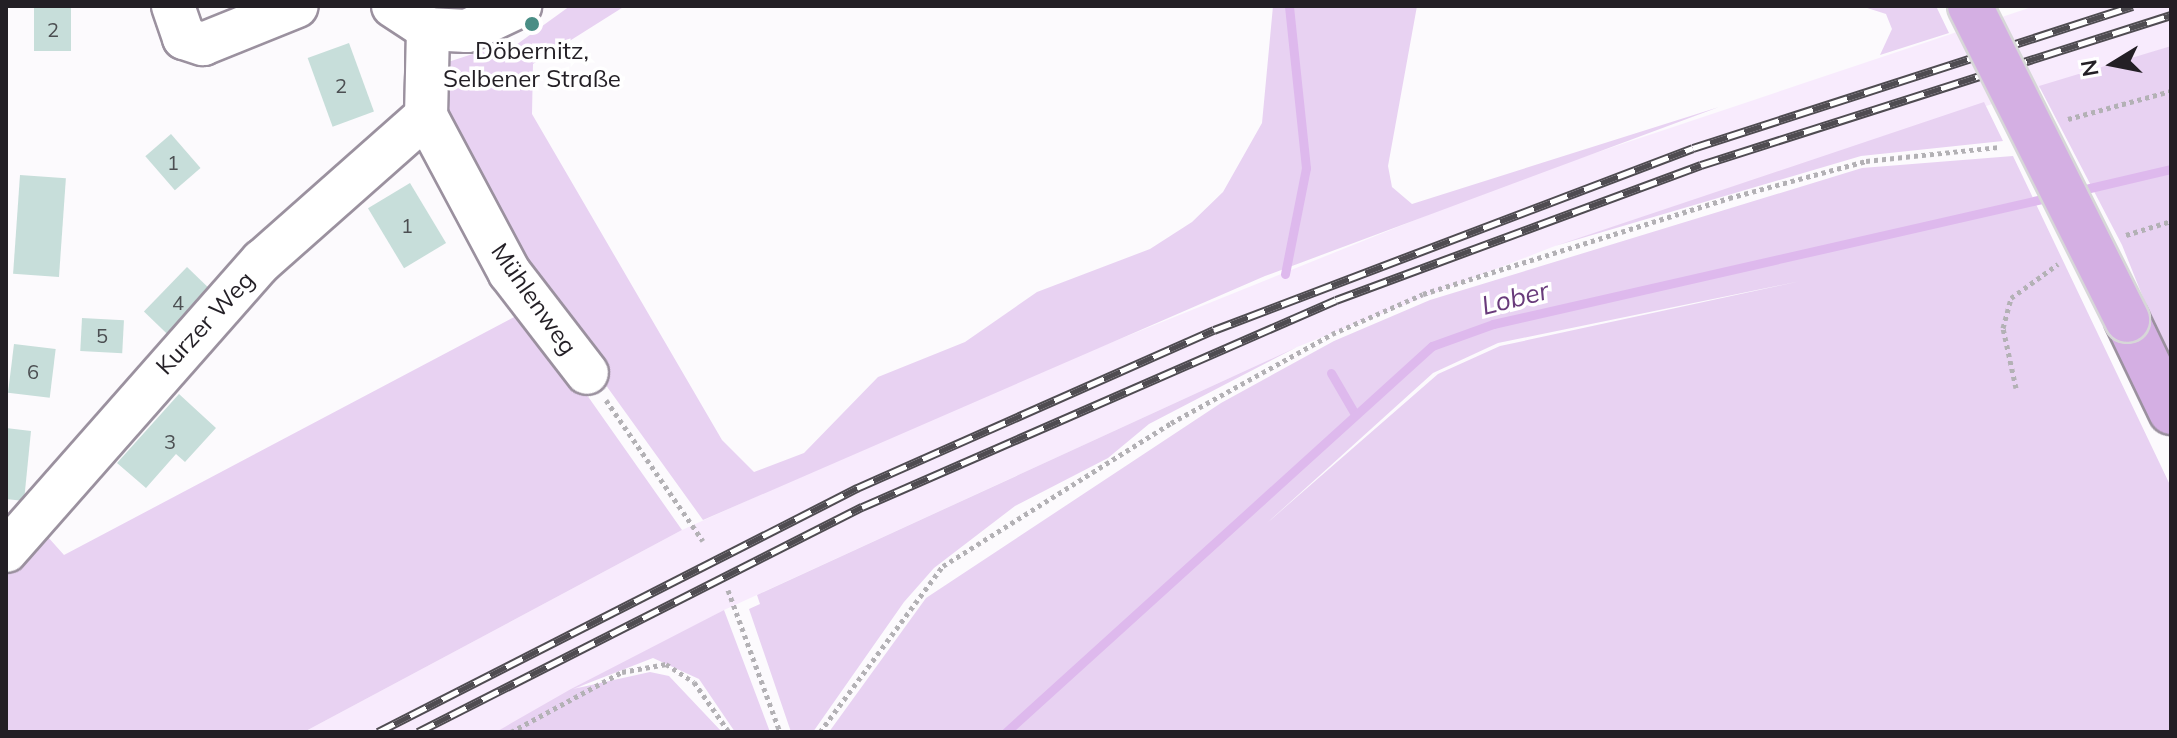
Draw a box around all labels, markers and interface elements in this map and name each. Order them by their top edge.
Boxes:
marker: Döbernitz, Selbener Straße [523,15,541,33]
house number: 2 [47,17,59,41]
north arrow [2073,24,2153,104]
place label: Döbernitz, Selbener Straße [443,37,621,93]
text: N [2074,58,2105,79]
house number: 2 [335,73,347,97]
house number: 1 [167,150,179,174]
house number: 1 [401,213,413,237]
street label: Mühlenweg [485,238,583,360]
street label: Kurzer Weg [150,265,260,381]
water label: Lober [1478,275,1552,321]
house number: 4 [172,290,184,314]
house number: 5 [96,323,108,347]
house number: 6 [27,359,39,383]
house number: 3 [164,429,176,453]

